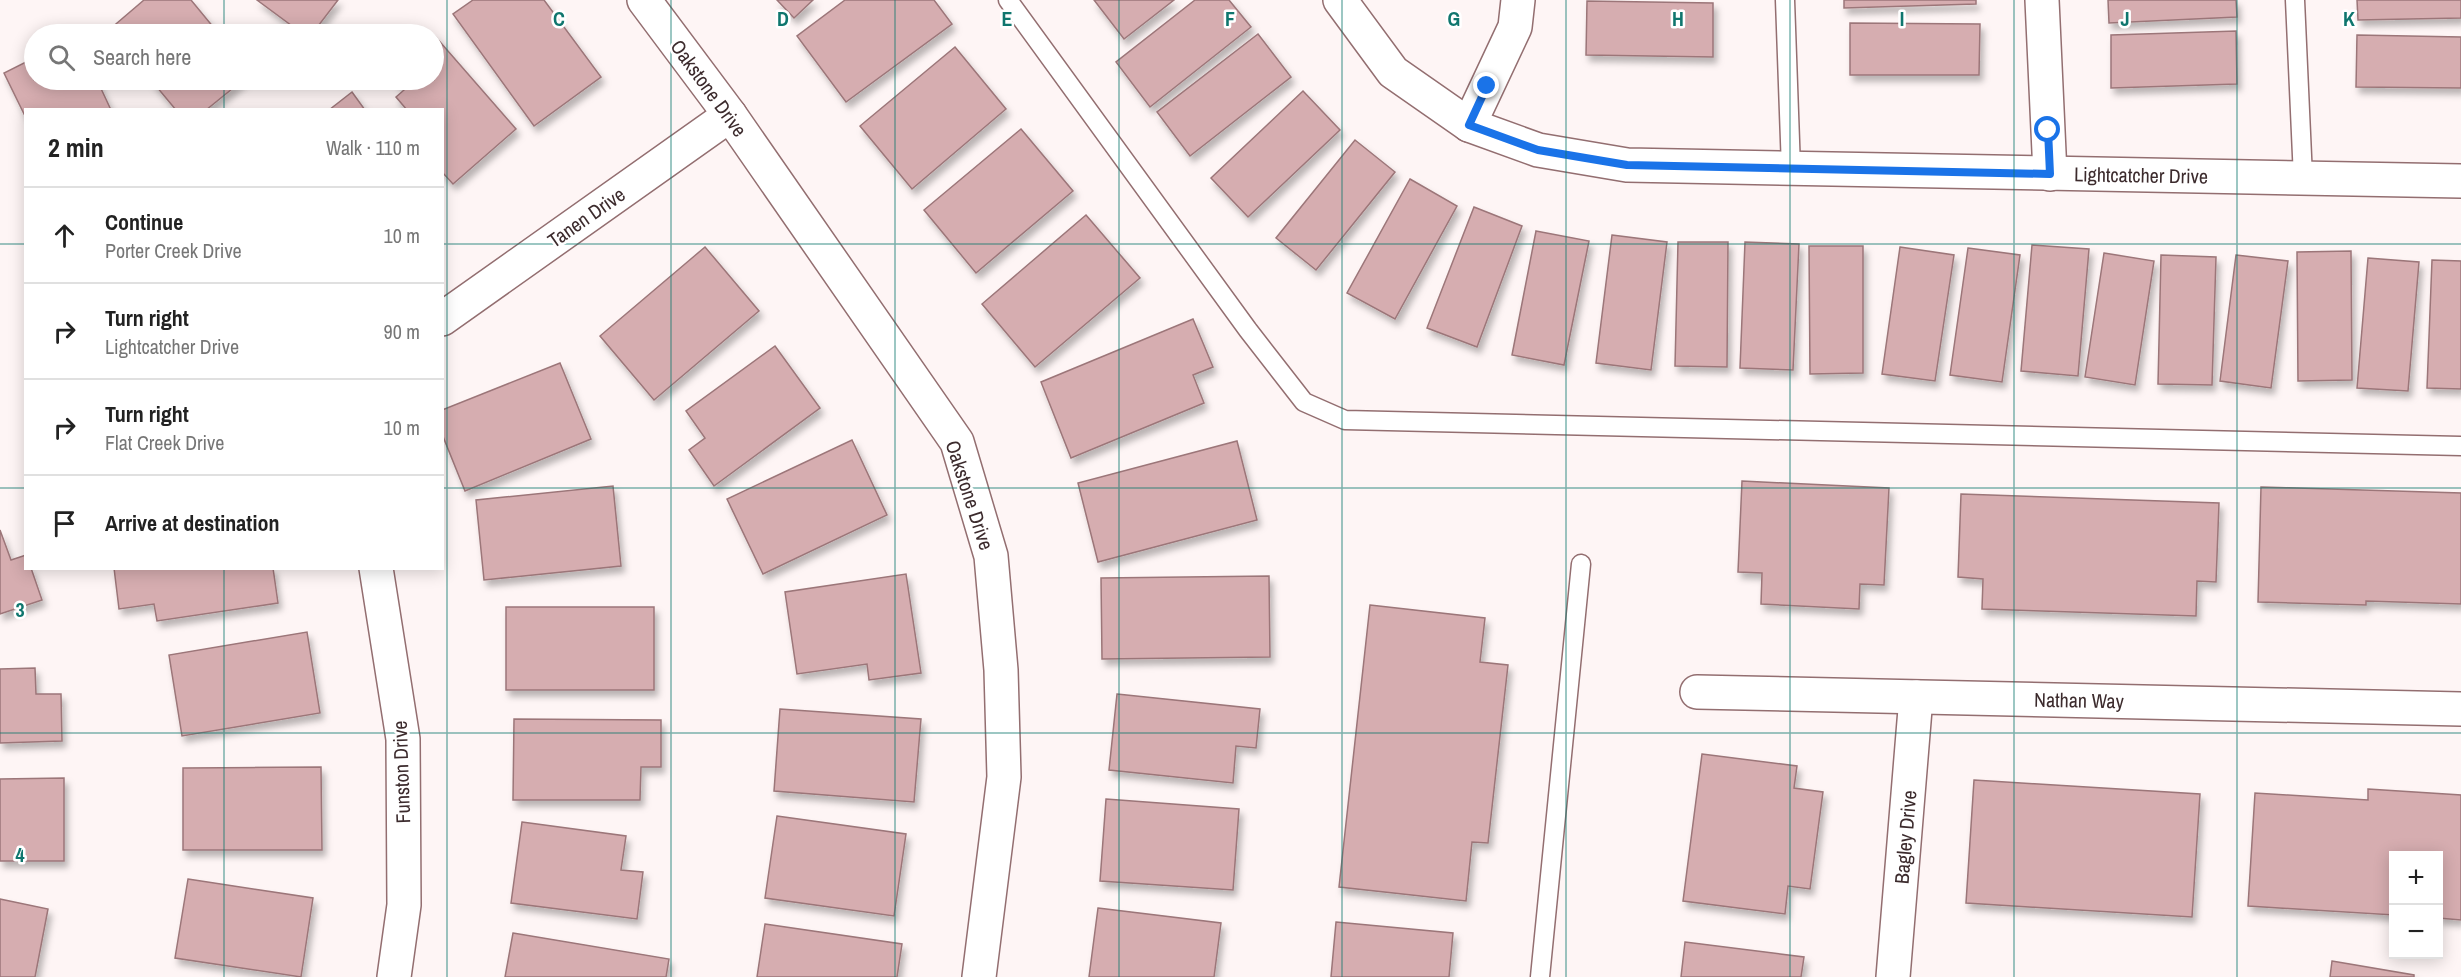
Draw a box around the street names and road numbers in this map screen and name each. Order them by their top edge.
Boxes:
street label: Oakstone Drive [665,34,753,142]
street label: Lightcatcher Drive [2074,160,2208,190]
street label: Tanen Drive [542,180,630,254]
street label: Oakstone Drive [940,437,1000,553]
street label: Nathan Way [2034,686,2125,714]
street label: Funston Drive [386,720,416,824]
street label: Bagley Drive [1887,789,1923,885]

